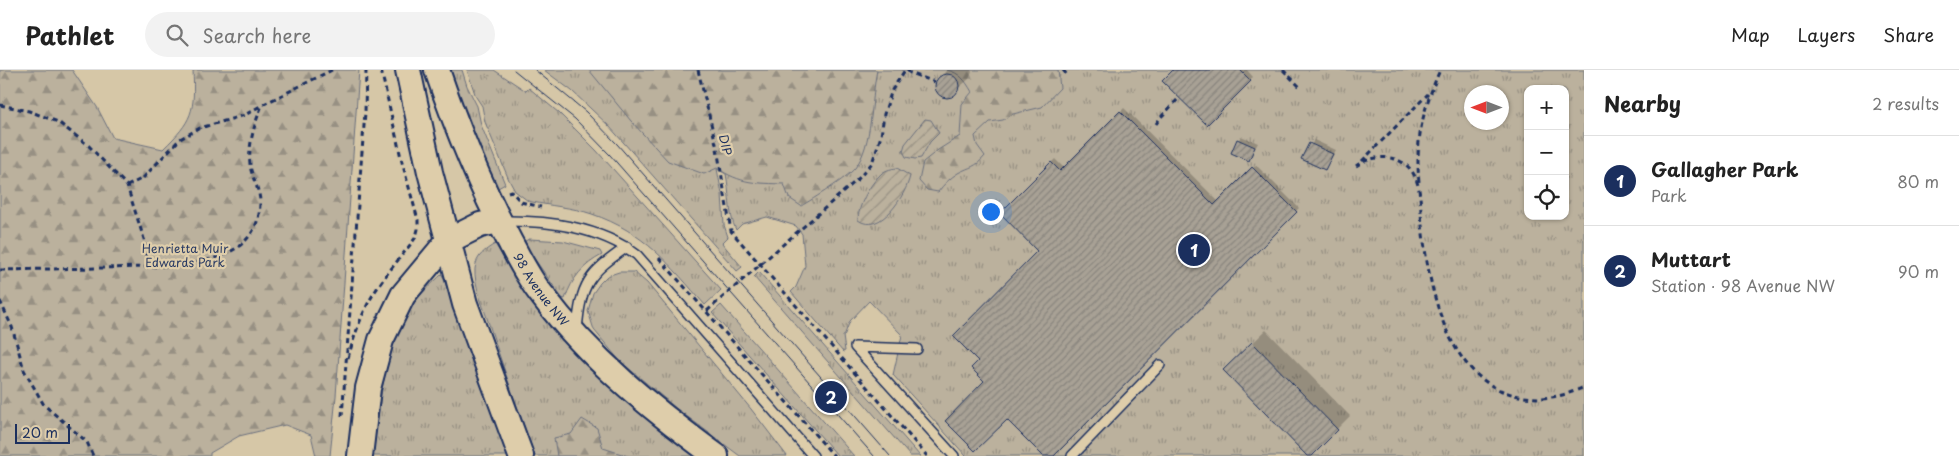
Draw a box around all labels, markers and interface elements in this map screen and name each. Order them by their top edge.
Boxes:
search box [145,12,495,57]
text: Pathlet [25,17,115,53]
icon: search [163,21,191,49]
text: Search here [203,21,311,49]
text: Map [1731,21,1770,48]
text: Layers [1798,21,1855,48]
text: Share [1883,21,1934,48]
north arrow [1464,85,1509,130]
map controls [1524,85,1569,220]
button: + [1524,85,1569,130]
text: Nearby [1604,87,1681,119]
text: 2 results [1872,91,1939,115]
button: − [1524,130,1569,175]
street label: DIP [715,133,737,157]
text: Gallagher Park [1651,155,1799,183]
text: 1 [1616,169,1624,193]
text: 80 m [1897,169,1939,193]
button: locate [1524,175,1569,220]
text: Park [1651,183,1687,207]
your location [978,199,1004,225]
pin: 1 [1178,231,1210,269]
park label: Henrietta Muir Edwards Park [142,239,229,271]
text: Muttart [1651,245,1731,273]
street label: 98 Avenue NW [510,250,574,330]
text: 2 [1614,259,1626,283]
text: 90 m [1898,259,1939,283]
text: Station · 98 Avenue NW [1651,273,1835,297]
pin: 2 [815,378,847,416]
scale bar [15,421,70,444]
text: 20 m [22,422,58,443]

